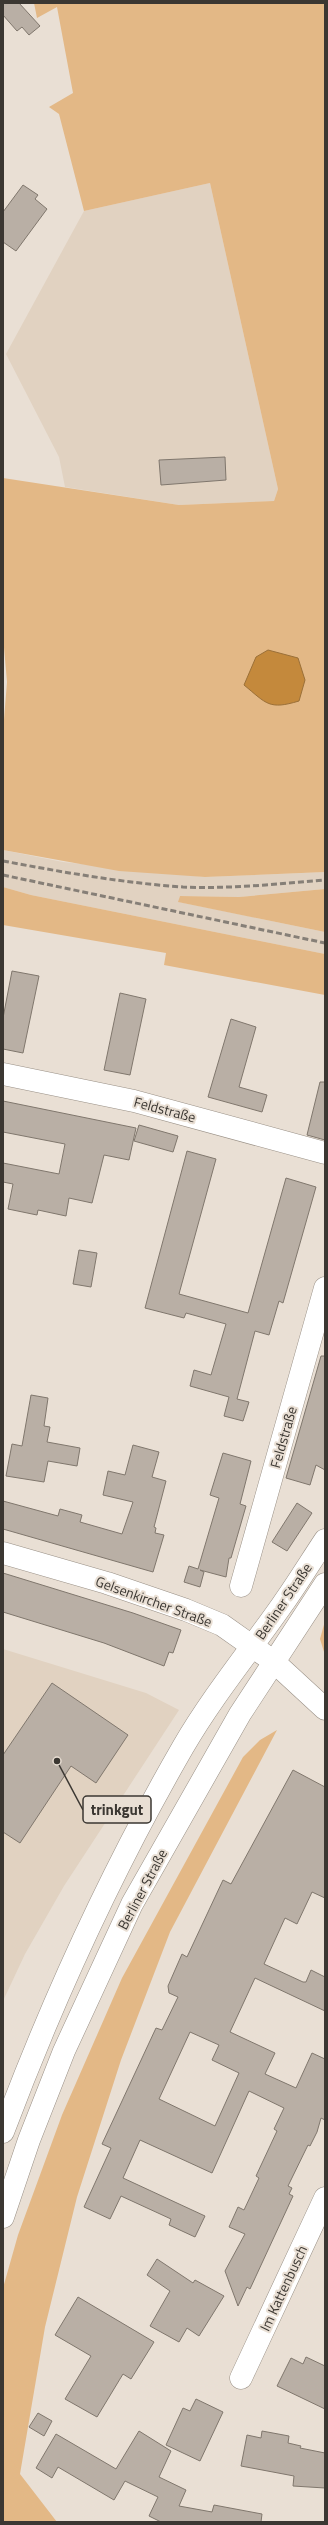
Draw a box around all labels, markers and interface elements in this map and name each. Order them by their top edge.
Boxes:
street label: Feldstraße [132,1091,198,1127]
street label: Feldstraße [264,1404,302,1470]
street label: Berliner Straße [249,1558,317,1644]
street label: Gelsenkircher Straße [93,1570,215,1632]
callout: trinkgut [83,1796,151,1823]
text: trinkgut [91,1798,144,1821]
street label: Berliner Straße [112,1845,172,1933]
street label: Im Kattenbusch [254,2242,312,2334]

